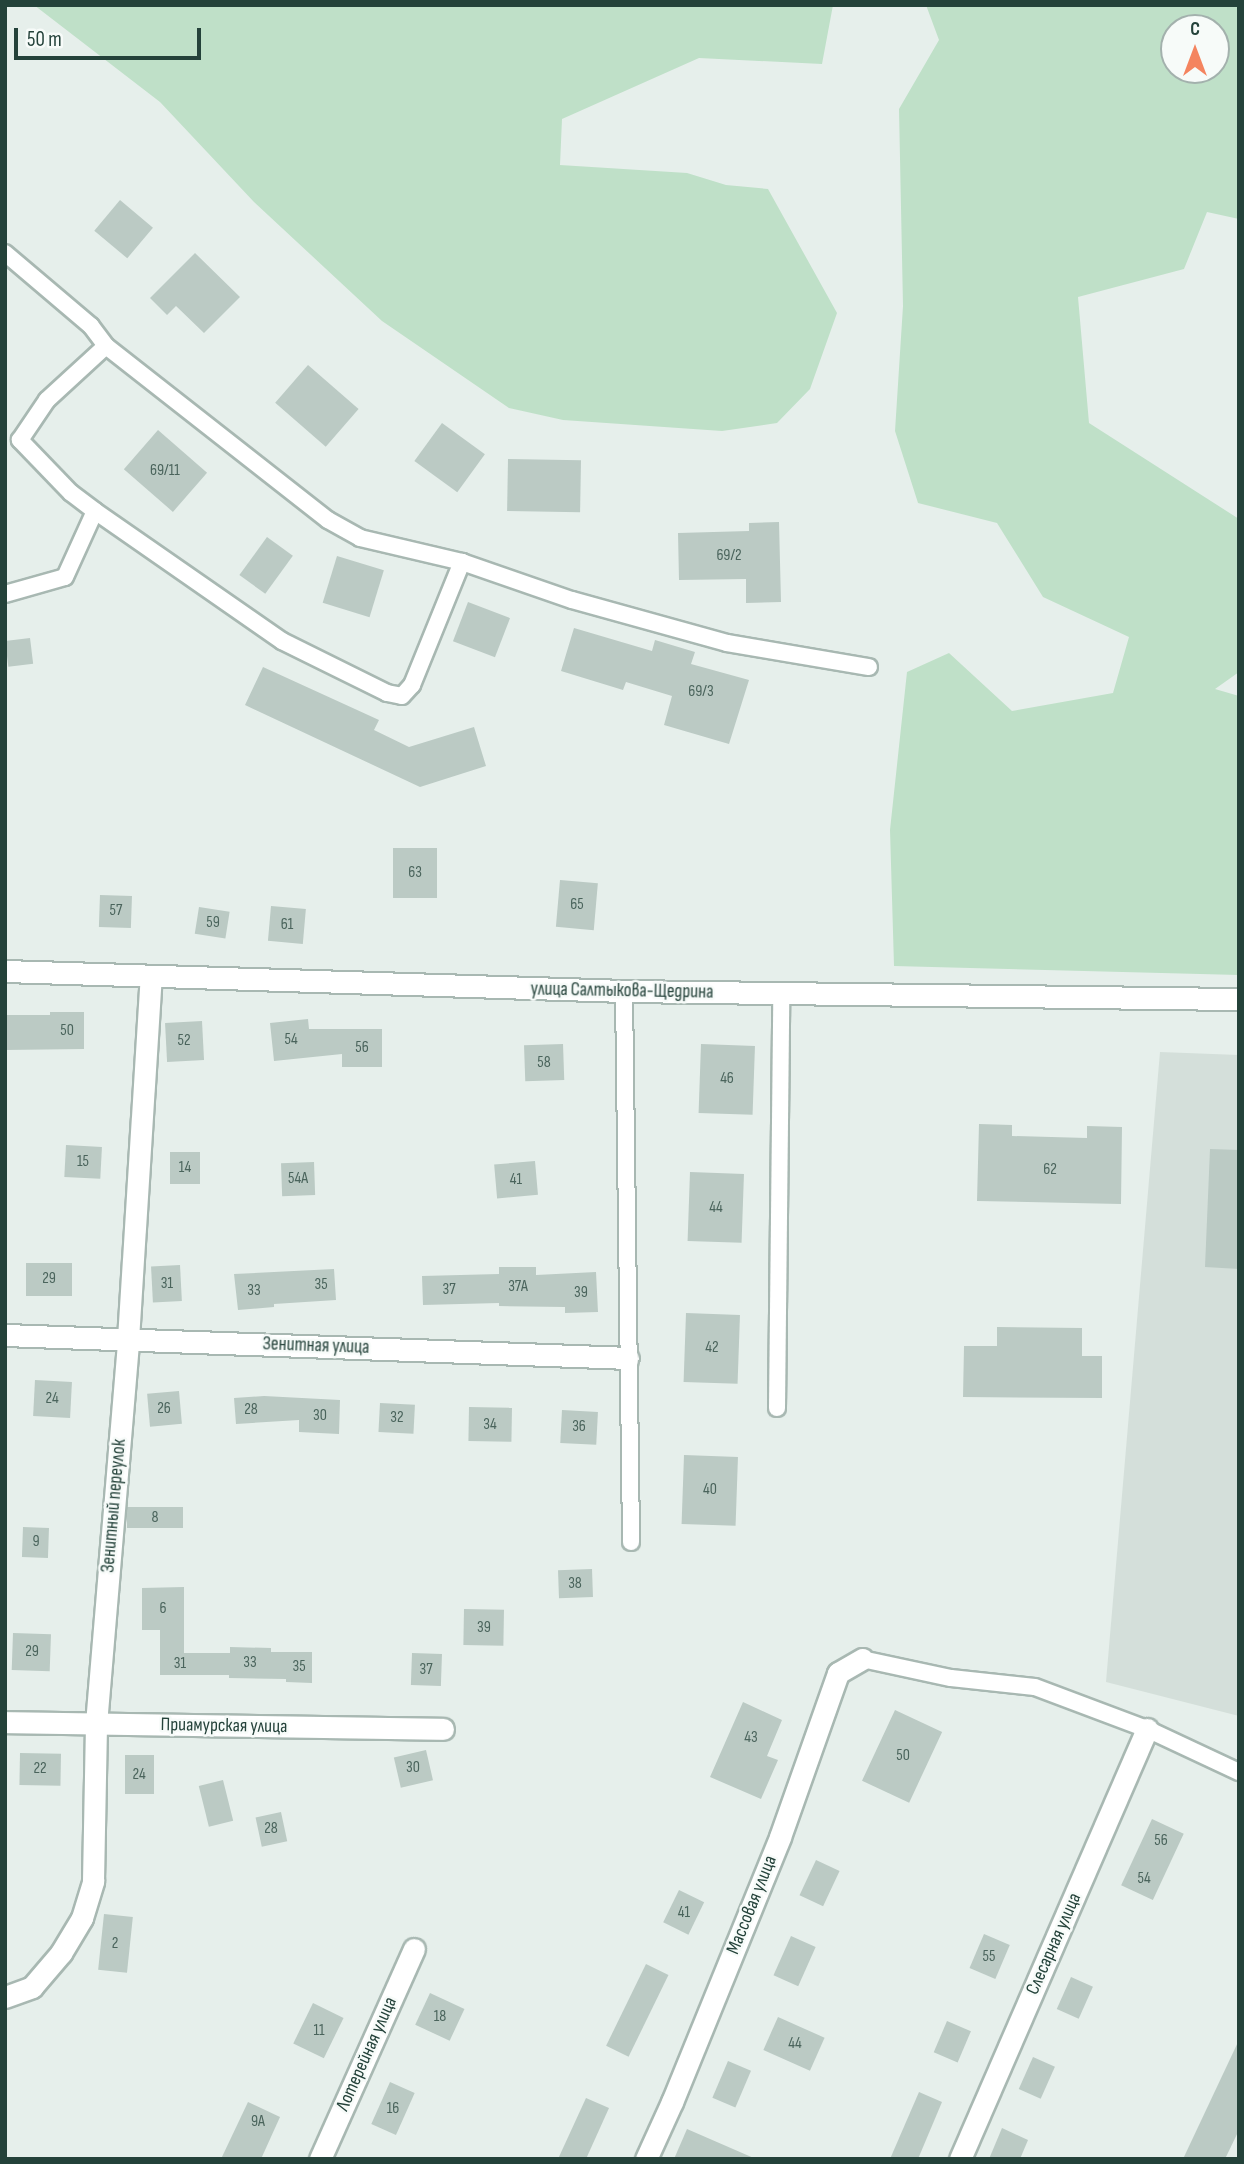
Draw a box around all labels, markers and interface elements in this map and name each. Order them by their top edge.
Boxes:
scale bar [18,14,205,58]
north arrow [1160,14,1230,84]
text: С [1190,18,1200,41]
text: 50 m [27,27,62,52]
house number: 69/11 [150,461,180,481]
house number: 69/2 [716,546,742,566]
house number: 69/3 [688,682,714,702]
house number: 63 [408,863,422,883]
house number: 65 [570,895,584,915]
house number: 57 [110,901,122,921]
house number: 59 [206,913,220,933]
house number: 61 [281,915,293,935]
street label: улица Салтыкова-Щедрина [530,978,714,1004]
house number: 50 [60,1021,74,1041]
house number: 54 [284,1030,298,1050]
house number: 52 [177,1031,191,1051]
house number: 56 [355,1038,369,1058]
house number: 58 [537,1053,551,1073]
house number: 46 [720,1069,734,1089]
house number: 15 [77,1152,89,1172]
house number: 14 [179,1158,191,1178]
house number: 62 [1043,1160,1057,1180]
house number: 54А [288,1169,308,1189]
house number: 41 [510,1170,522,1190]
house number: 44 [709,1198,723,1218]
house number: 29 [42,1269,56,1289]
house number: 31 [161,1274,173,1294]
house number: 35 [314,1275,328,1295]
house number: 37А [508,1277,528,1297]
house number: 37 [442,1280,456,1300]
house number: 33 [247,1281,261,1301]
house number: 39 [574,1283,588,1303]
street label: Зенитная улица [262,1333,370,1359]
house number: 42 [705,1338,719,1358]
house number: 24 [45,1389,59,1409]
house number: 26 [157,1399,171,1419]
house number: 28 [244,1400,258,1420]
house number: 30 [313,1406,327,1426]
house number: 32 [390,1408,404,1428]
house number: 34 [483,1415,497,1435]
house number: 36 [572,1417,586,1437]
street label: Зенитный переулок [97,1438,131,1574]
house number: 40 [703,1480,717,1500]
house number: 8 [151,1508,159,1528]
house number: 9 [32,1532,40,1552]
house number: 38 [568,1574,582,1594]
house number: 6 [159,1599,167,1619]
house number: 39 [477,1618,491,1638]
house number: 29 [25,1642,39,1662]
house number: 33 [243,1653,257,1673]
house number: 31 [174,1654,186,1674]
house number: 35 [292,1657,306,1677]
house number: 37 [419,1660,433,1680]
street label: Приамурская улица [160,1713,288,1739]
house number: 43 [744,1728,758,1748]
house number: 50 [896,1746,910,1766]
house number: 30 [406,1758,420,1778]
house number: 22 [33,1759,47,1779]
house number: 24 [132,1765,146,1785]
house number: 28 [264,1819,278,1839]
house number: 56 [1154,1831,1168,1851]
street label: Массовая улица [722,1852,782,1958]
house number: 54 [1137,1869,1151,1889]
street label: Слесарная улица [1021,1890,1087,1998]
house number: 41 [678,1903,690,1923]
house number: 2 [112,1934,118,1954]
house number: 55 [983,1947,995,1967]
street label: Лотерейная улица [332,1994,402,2114]
house number: 18 [434,2007,446,2027]
house number: 11 [313,2021,325,2041]
house number: 44 [788,2034,802,2054]
house number: 16 [387,2099,399,2119]
house number: 9А [251,2112,265,2132]

